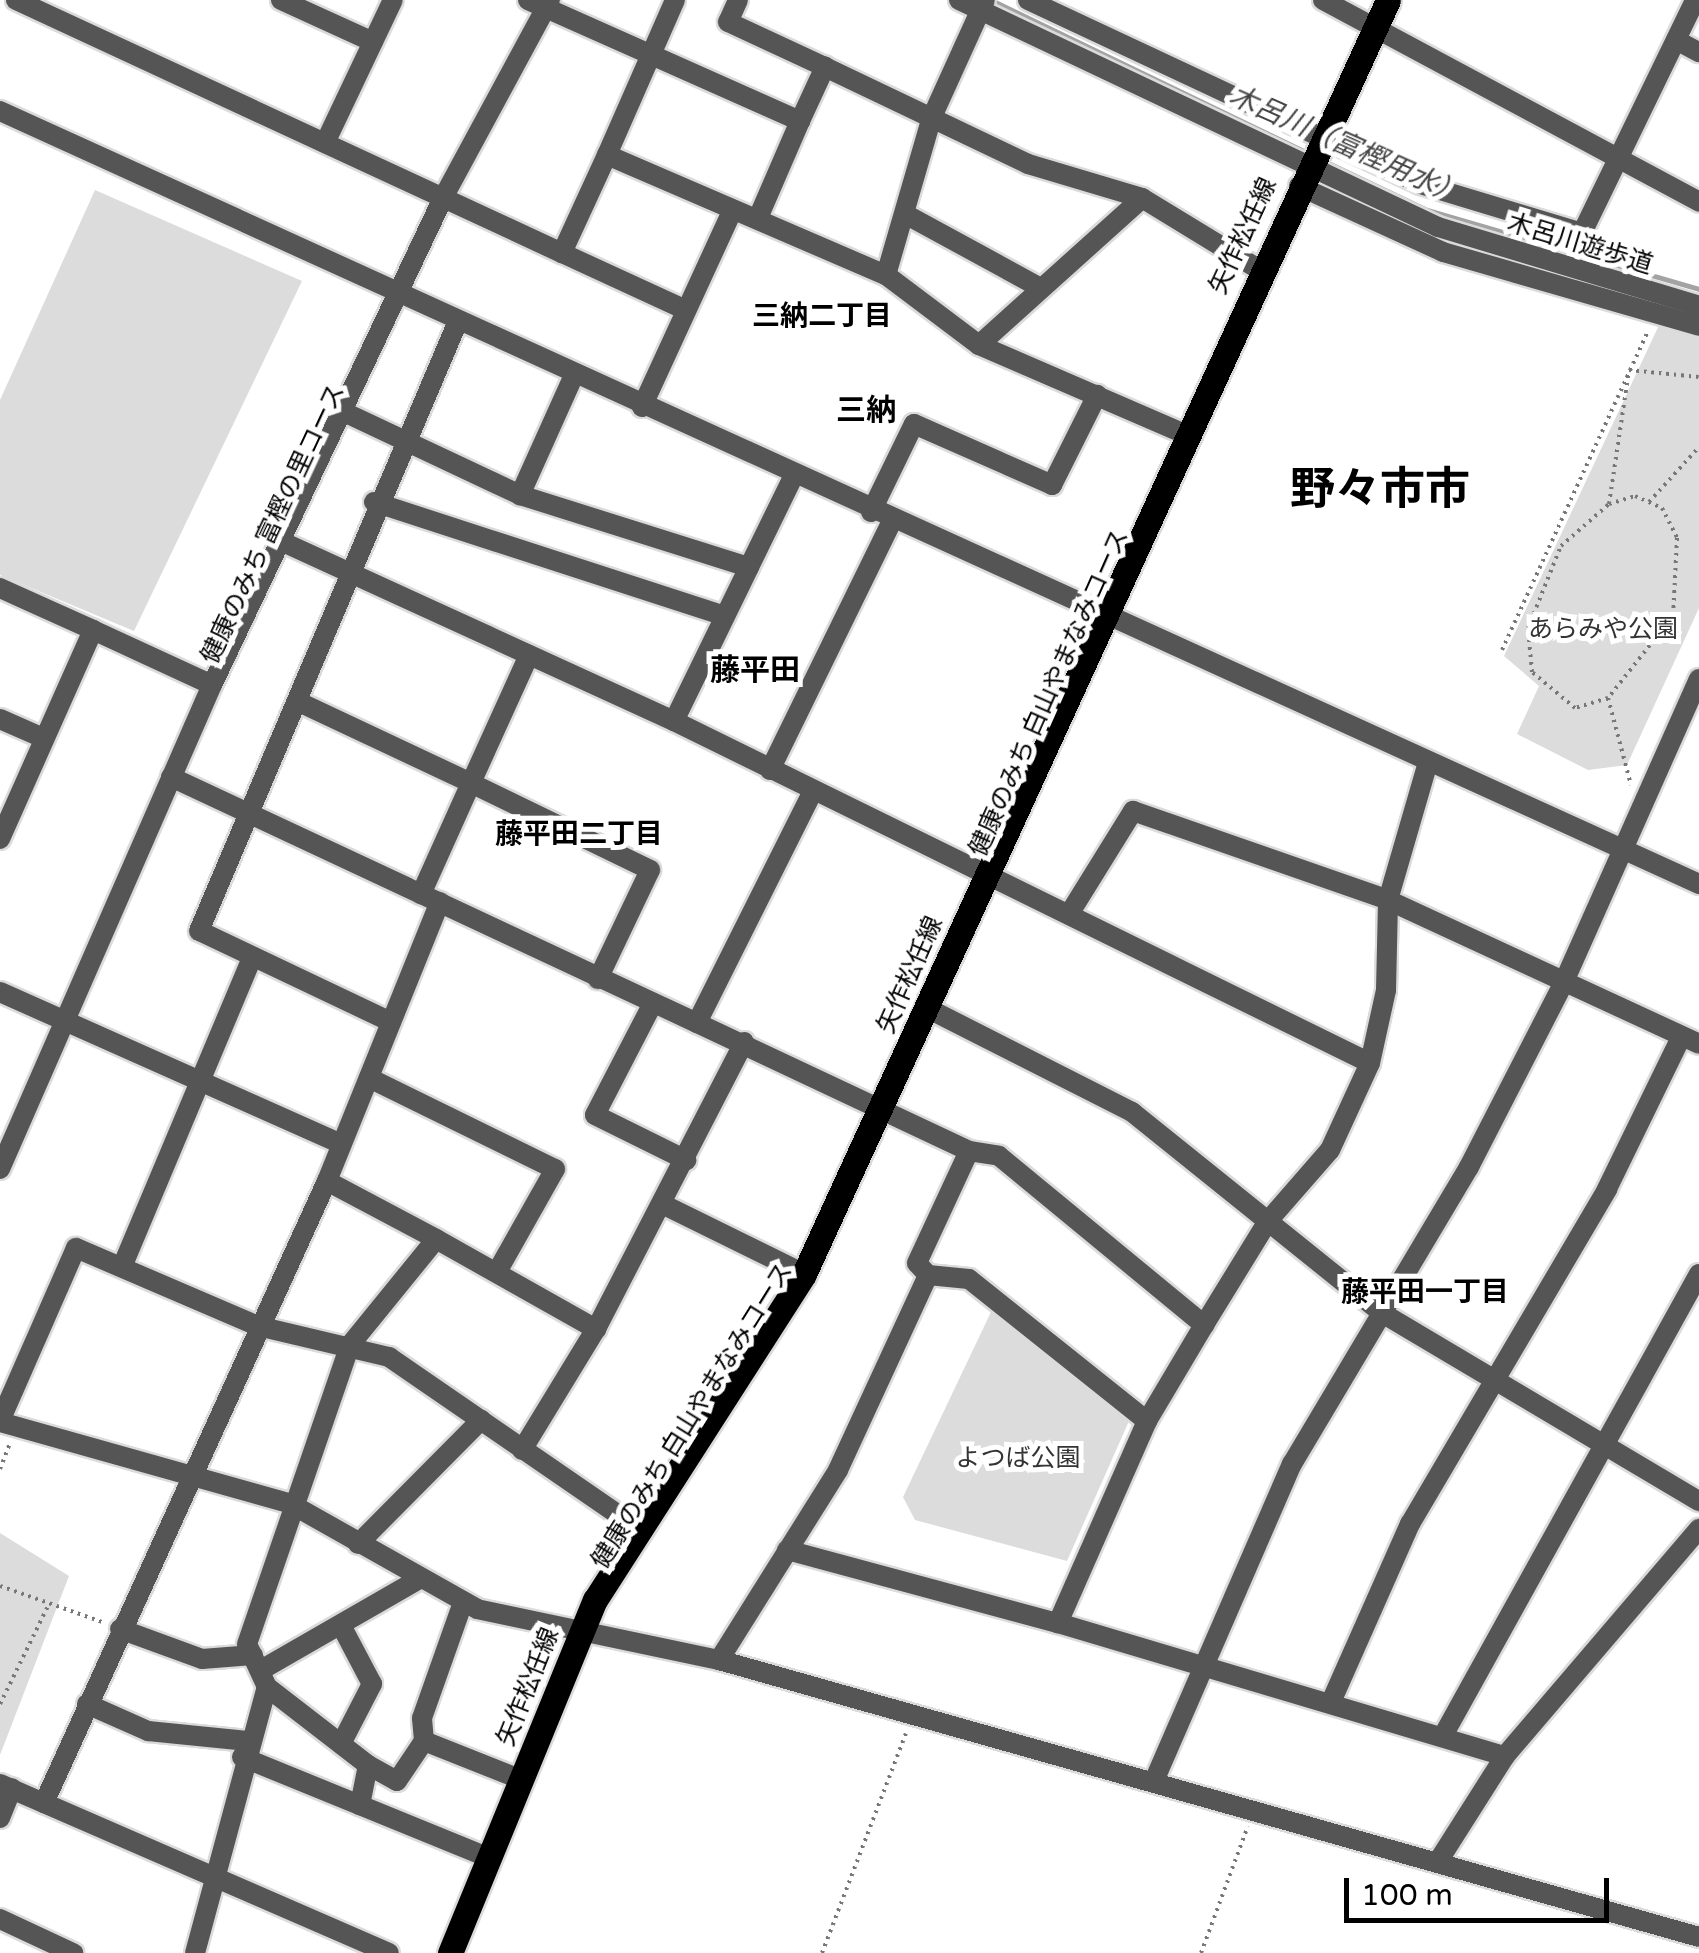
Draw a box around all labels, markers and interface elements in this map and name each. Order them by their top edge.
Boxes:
water label: 木呂川（富樫用水） [1224,78,1468,212]
street label: 矢作松任線 [1203,173,1283,299]
street label: 木呂川遊歩道 [1504,208,1656,280]
district label: 三納二丁目 [752,299,892,333]
street label: 健康のみち 富樫の里コース [195,379,351,669]
district label: 三納 [836,393,896,429]
district label: 野々市市 [1290,464,1470,518]
street label: 健康のみち 白山やまなみコース [963,524,1135,862]
park label: あらみや公園 [1528,614,1678,644]
district label: 藤平田 [710,653,800,689]
district label: 藤平田二丁目 [495,817,663,851]
street label: 矢作松任線 [871,912,949,1038]
street label: 健康のみち 白山やまなみコース [585,1257,799,1575]
district label: 藤平田一丁目 [1341,1275,1509,1309]
park label: よつば公園 [956,1443,1080,1473]
street label: 矢作松任線 [491,1623,565,1751]
scale bar [1349,1858,1614,1920]
text: 100 m [1361,1877,1453,1914]

